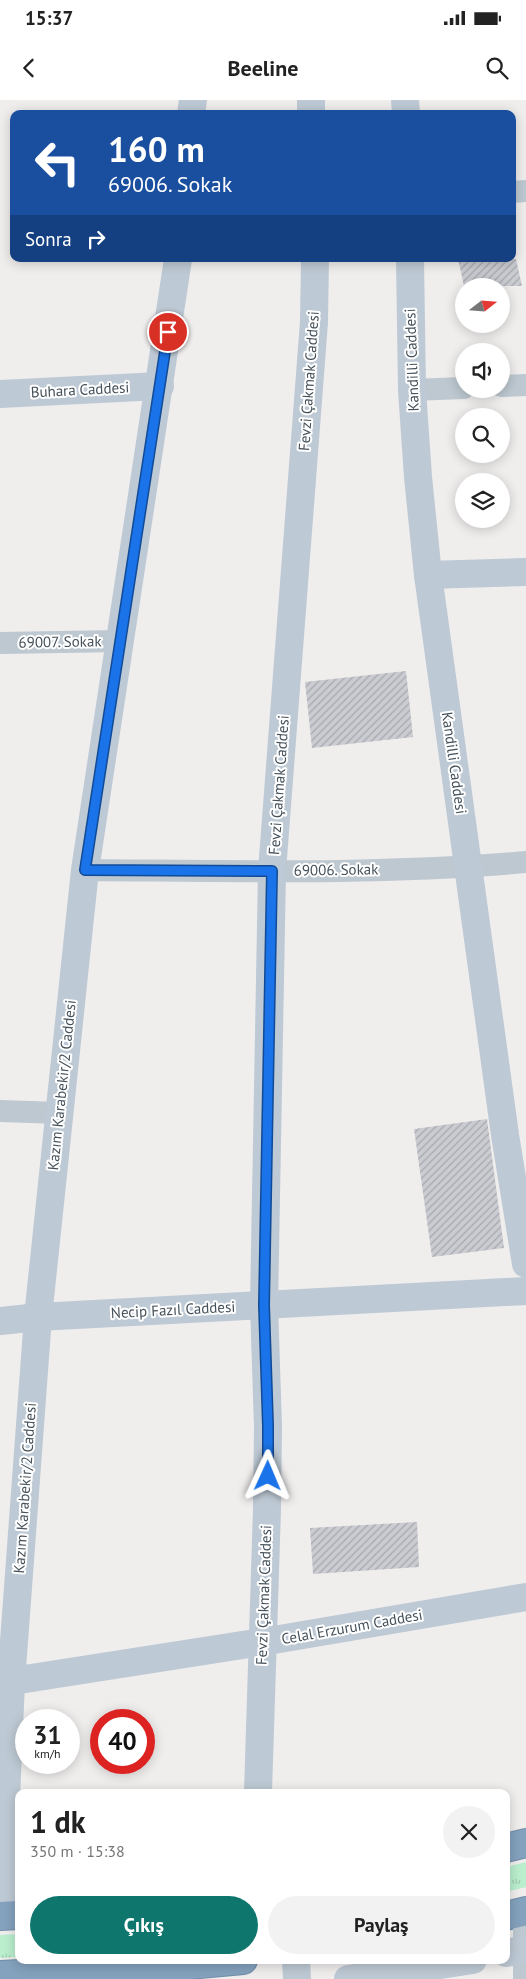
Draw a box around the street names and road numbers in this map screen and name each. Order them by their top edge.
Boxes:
street label: Kandilli Caddesi [400,308,423,412]
street label: Fevzi Çakmak Caddesi [294,310,323,451]
street label: Buhara Caddesi [30,377,130,402]
street label: 69007. Sokak [18,631,103,652]
street label: Kandilli Caddesi [438,711,471,815]
street label: Fevzi Çakmak Caddesi [264,714,293,855]
street label: 69006. Sokak [293,859,379,880]
street label: Kazım Karabekir/2 Caddesi [43,999,80,1171]
street label: Necip Fazıl Caddesi [110,1297,236,1322]
street label: Kazım Karabekir/2 Caddesi [9,1402,40,1574]
street label: Fevzi Çakmak Caddesi [252,1525,275,1665]
street label: Celal Erzurum Caddesi [280,1605,424,1648]

